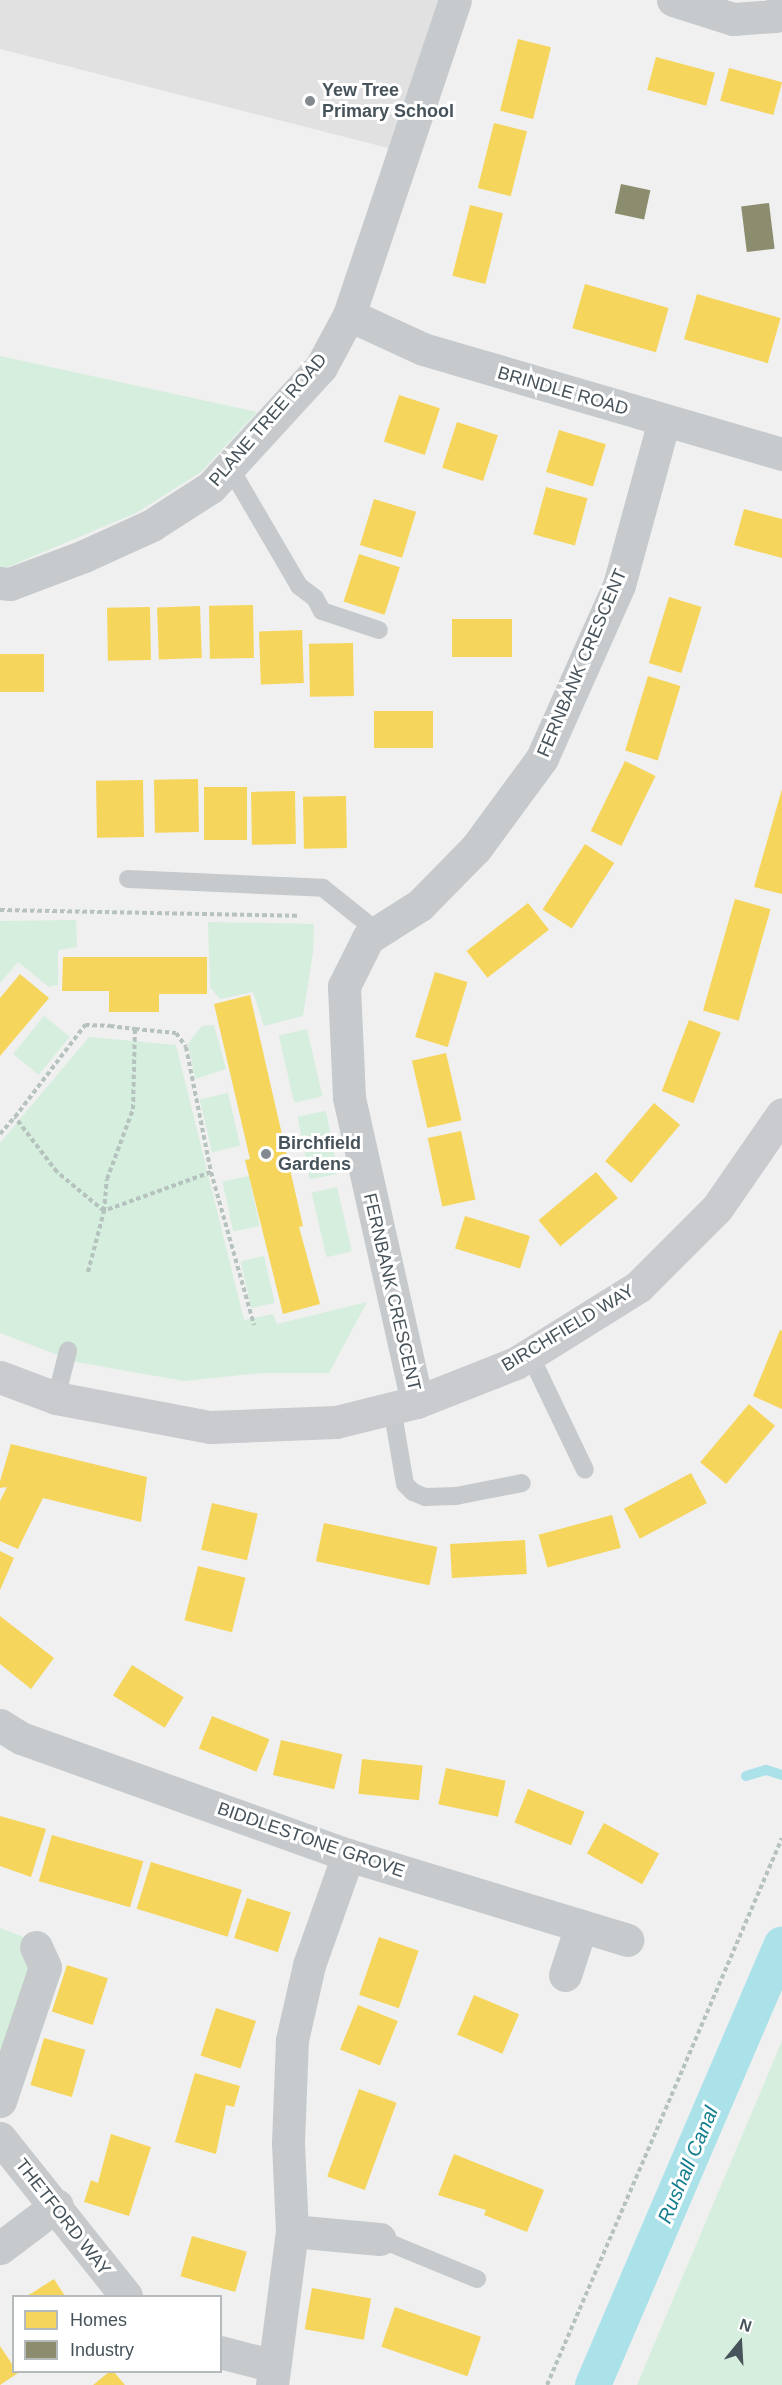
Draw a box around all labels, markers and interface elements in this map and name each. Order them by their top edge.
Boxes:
place label: Yew Tree Primary School [322,80,454,122]
marker: Yew Tree Primary School [303,94,317,108]
street label: PLANE TREE ROAD [204,349,332,491]
street label: BRINDLE ROAD [495,362,631,420]
street label: FERNBANK CRESCENT [533,566,631,760]
place label: Birchfield Gardens [278,1133,361,1176]
marker: Birchfield Gardens [259,1147,273,1161]
street label: FERNBANK CRESCENT [359,1191,425,1393]
street label: BIRCHFIELD WAY [498,1280,638,1376]
street label: BIDDLESTONE GROVE [214,1798,408,1882]
water label: Rushall Canal [653,2103,723,2227]
street label: THETFORD WAY [11,2154,115,2280]
legend [12,2295,222,2373]
text: Homes [70,2310,127,2330]
north arrow [710,2313,770,2373]
text: N [738,2316,754,2335]
text: Industry [70,2340,134,2360]

